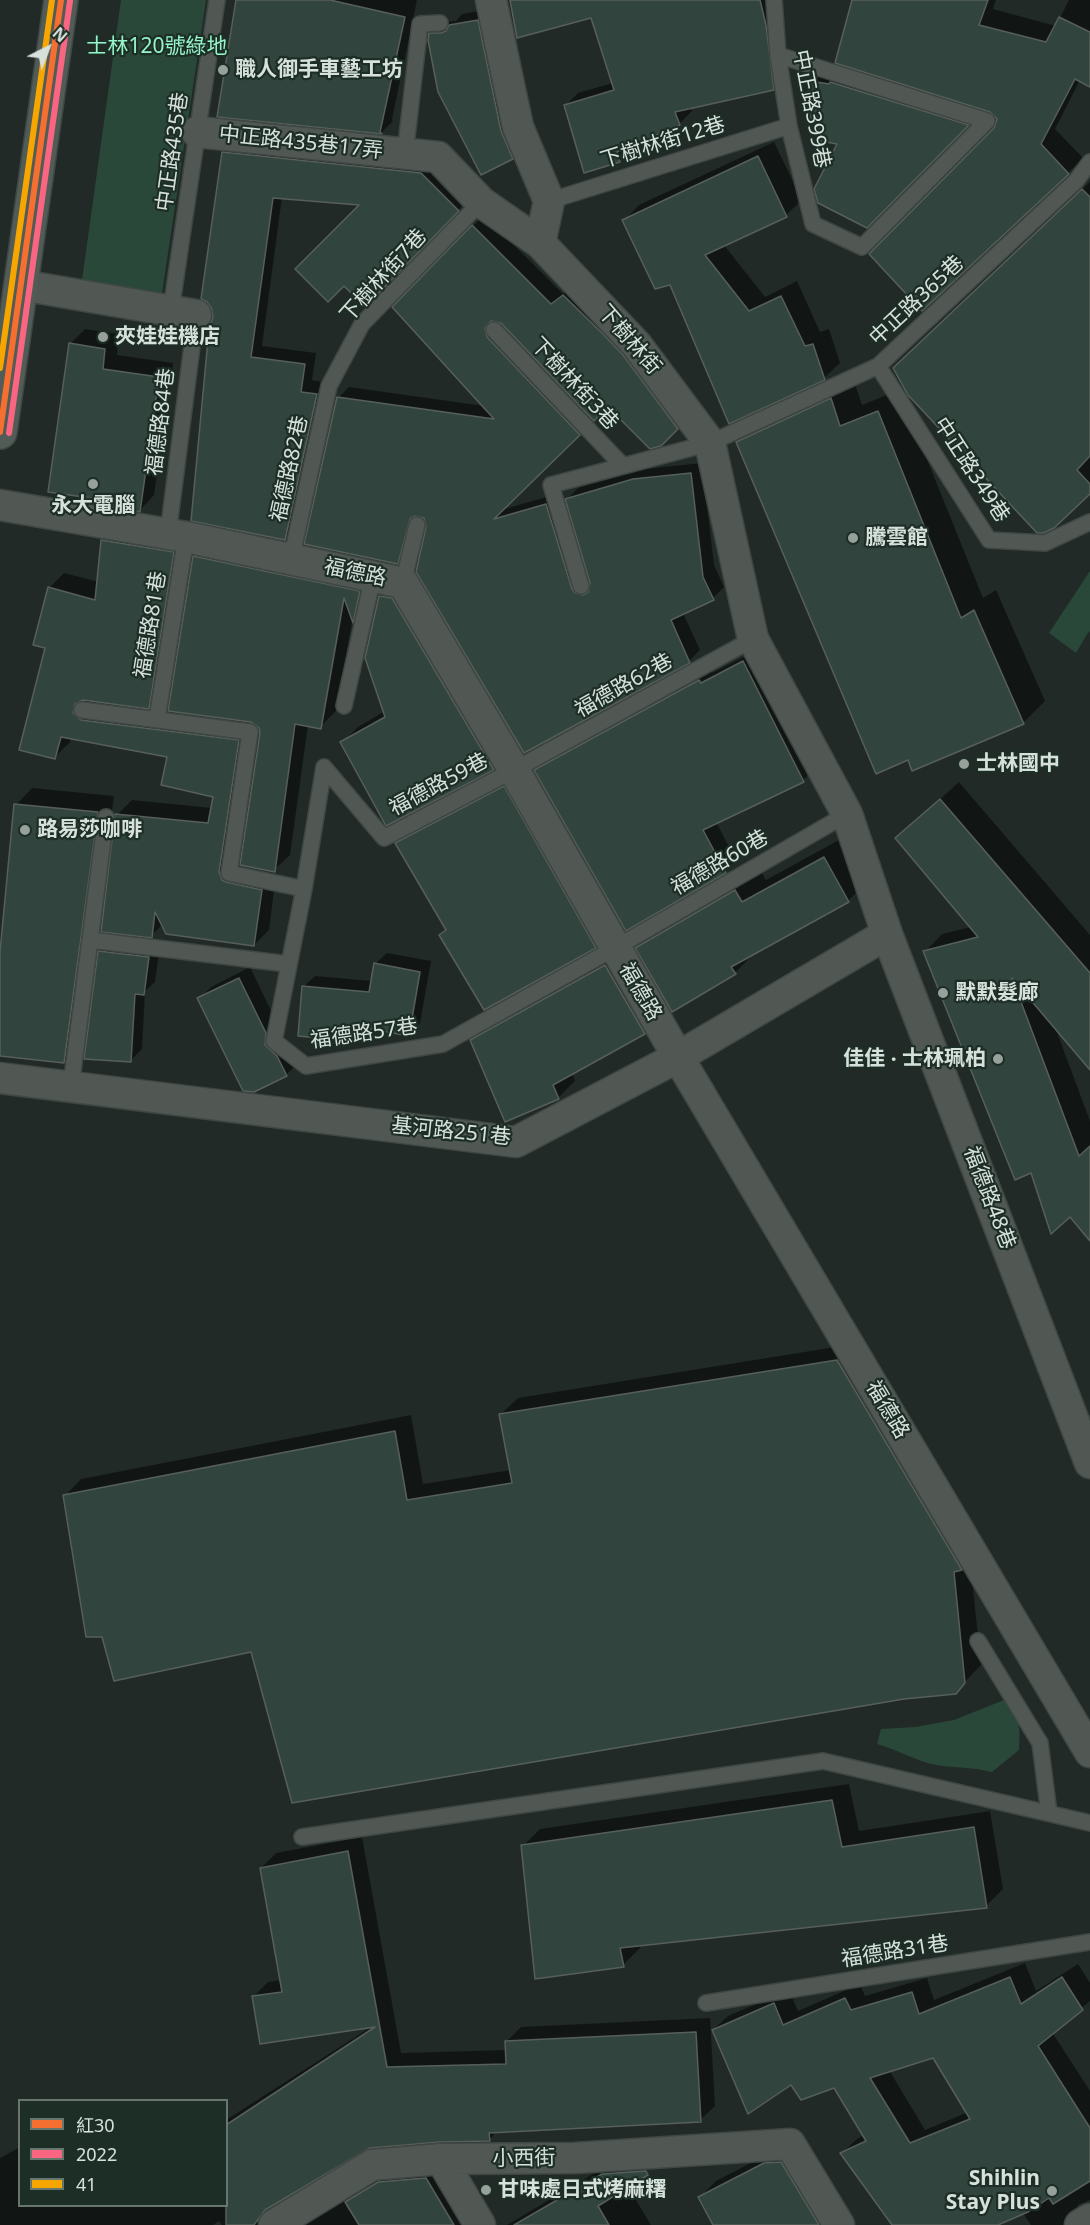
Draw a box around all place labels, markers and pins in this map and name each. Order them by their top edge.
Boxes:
place label: 職人御手車藝工坊 [235,57,403,83]
marker: 職人御手車藝工坊 [216,63,230,77]
place label: 夾娃娃機店 [115,324,220,350]
marker: 夾娃娃機店 [96,330,110,344]
marker: 永大電腦 [86,477,100,491]
place label: 永大電腦 [51,493,135,519]
place label: 騰雲館 [865,525,928,551]
marker: 騰雲館 [846,531,860,545]
place label: 士林國中 [976,751,1060,777]
marker: 士林國中 [957,757,971,771]
place label: 路易莎咖啡 [37,817,142,843]
marker: 路易莎咖啡 [18,823,32,837]
place label: 默默髮廊 [955,980,1039,1006]
marker: 默默髮廊 [936,986,950,1000]
place label: 佳佳 ‧ 士林珮柏 [843,1046,986,1072]
marker: 佳佳 ‧ 士林珮柏 [991,1052,1005,1066]
place label: Shihlin Stay Plus [946,2166,1040,2216]
place label: 甘味處日式烤麻糬 [498,2177,666,2203]
marker: 甘味處日式烤麻糬 [479,2183,493,2197]
marker: Shihlin Stay Plus [1045,2184,1059,2198]

